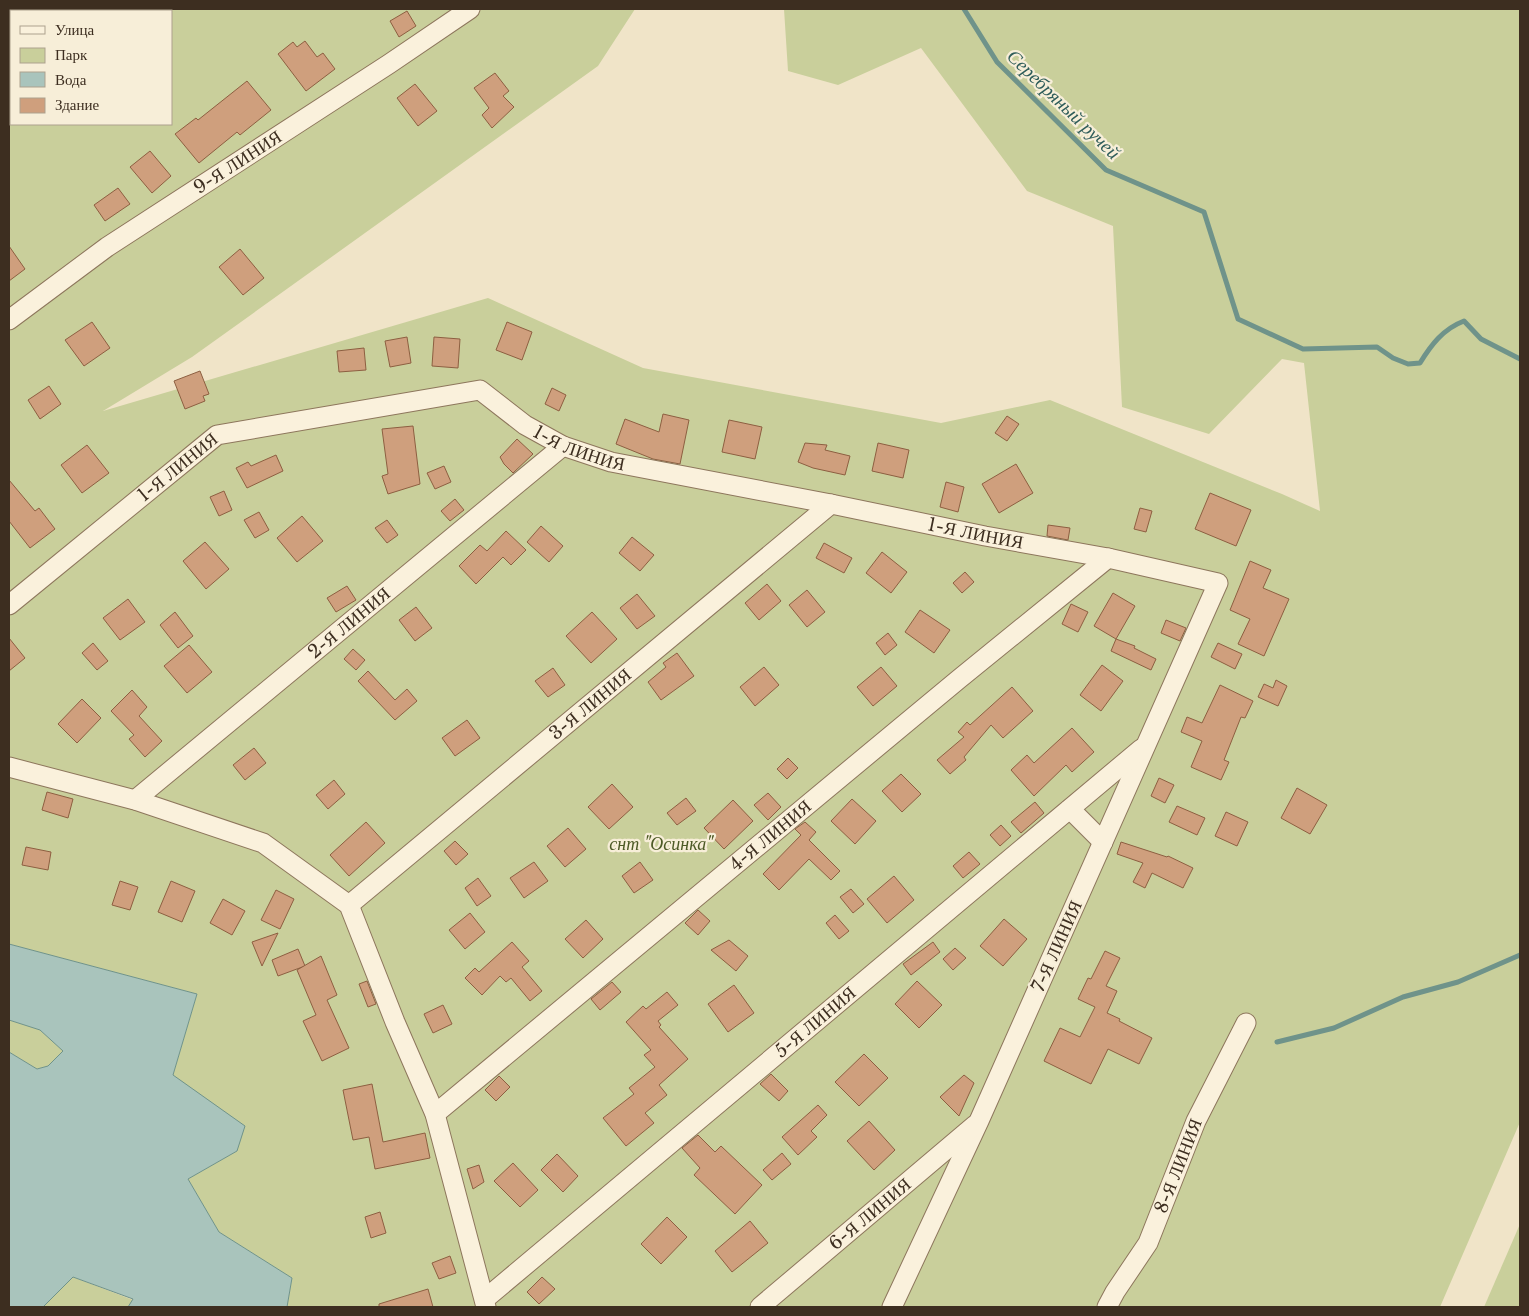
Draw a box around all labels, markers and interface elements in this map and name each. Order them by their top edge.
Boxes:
legend [10,10,172,125]
text: Улица [55,20,94,39]
text: Парк [55,45,88,64]
water label: Серебряный ручей [1002,45,1125,164]
text: Вода [55,70,87,89]
text: Здание [55,95,99,114]
street label: 9-Я ЛИНИЯ [190,126,286,199]
street label: 1-Я ЛИНИЯ [529,421,627,475]
street label: 1-Я ЛИНИЯ [133,428,222,506]
street label: 1-Я ЛИНИЯ [926,513,1025,554]
street label: 2-Я ЛИНИЯ [304,583,395,663]
street label: 3-Я ЛИНИЯ [545,664,636,745]
street label: 4-Я ЛИНИЯ [725,795,816,876]
park label: снт "Осинка" [609,833,714,855]
street label: 7-Я ЛИНИЯ [1027,897,1087,995]
street label: 5-Я ЛИНИЯ [770,982,860,1062]
street label: 8-Я ЛИНИЯ [1150,1115,1207,1216]
street label: 6-Я ЛИНИЯ [825,1173,915,1255]

